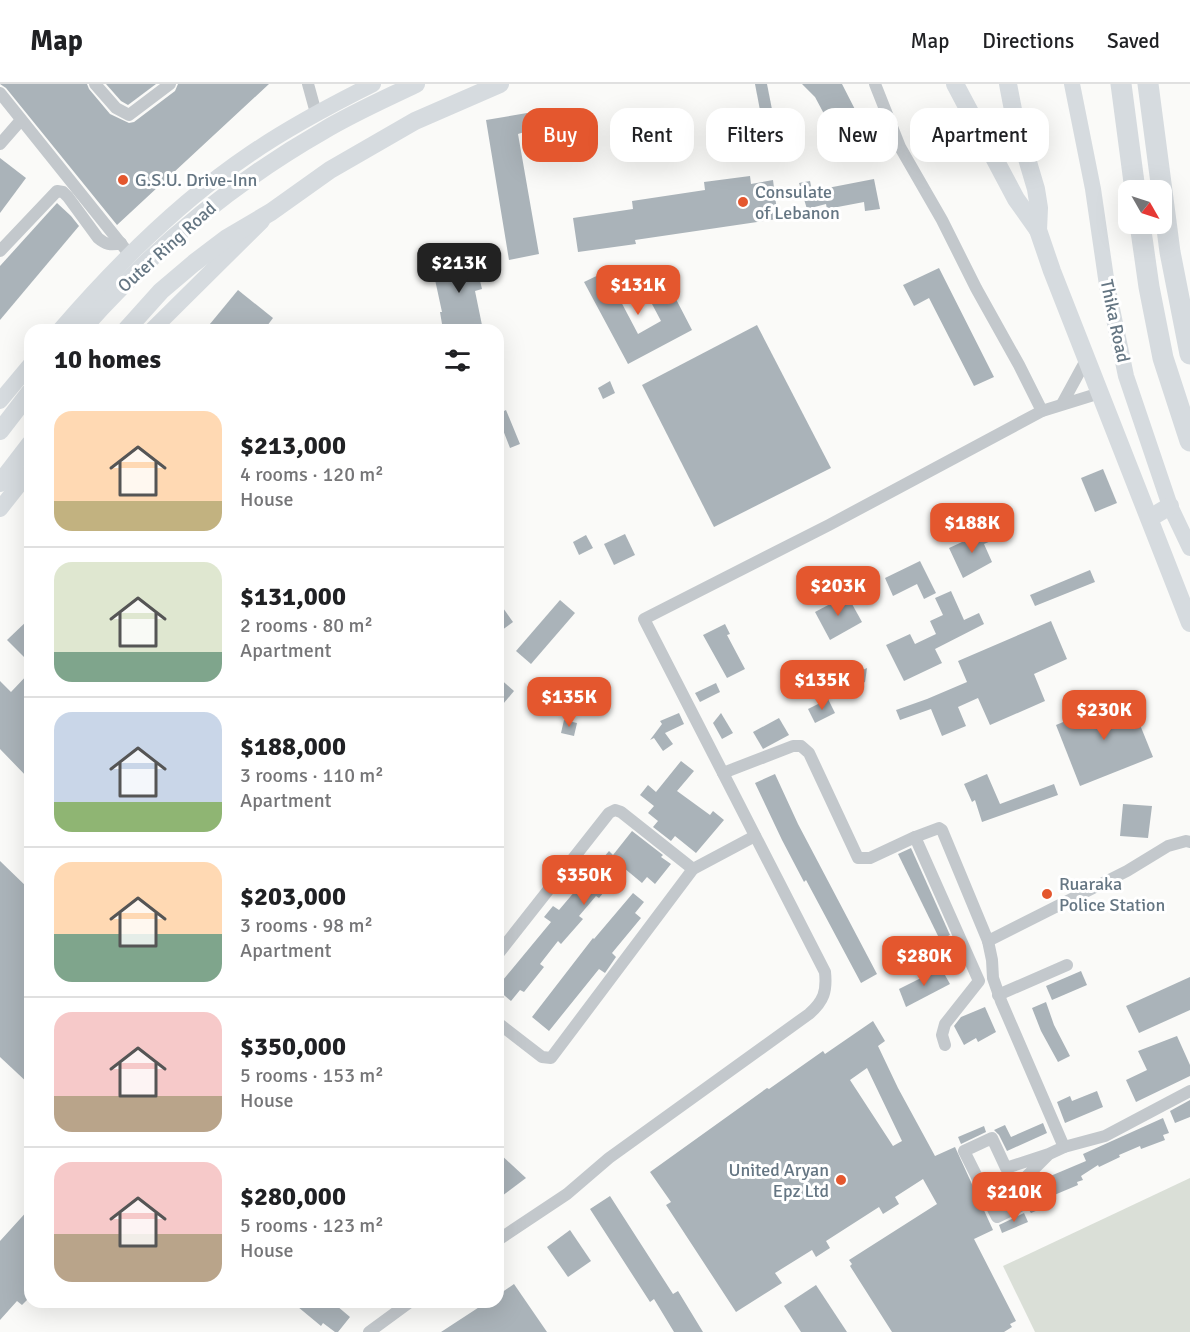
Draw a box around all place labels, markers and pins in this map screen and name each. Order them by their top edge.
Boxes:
place label: G.S.U. Drive-Inn [135,169,257,191]
marker: G.S.U. Drive-Inn [116,173,130,187]
place label: Consulate of Lebanon [755,181,840,224]
marker: Consulate of Lebanon [736,195,750,209]
pin: $213K [417,243,501,294]
pin: $131K [596,265,680,316]
pin: $188K [930,503,1014,554]
pin: $203K [796,566,880,617]
pin: $135K [780,660,864,711]
pin: $135K [527,677,611,728]
pin: $230K [1062,690,1146,741]
pin: $350K [542,855,626,906]
place label: Ruaraka Police Station [1059,873,1165,916]
marker: Ruaraka Police Station [1040,887,1054,901]
pin: $280K [882,936,966,987]
place label: United Aryan Epz Ltd [728,1159,829,1202]
pin: $210K [972,1172,1056,1223]
marker: United Aryan Epz Ltd [834,1173,848,1187]

